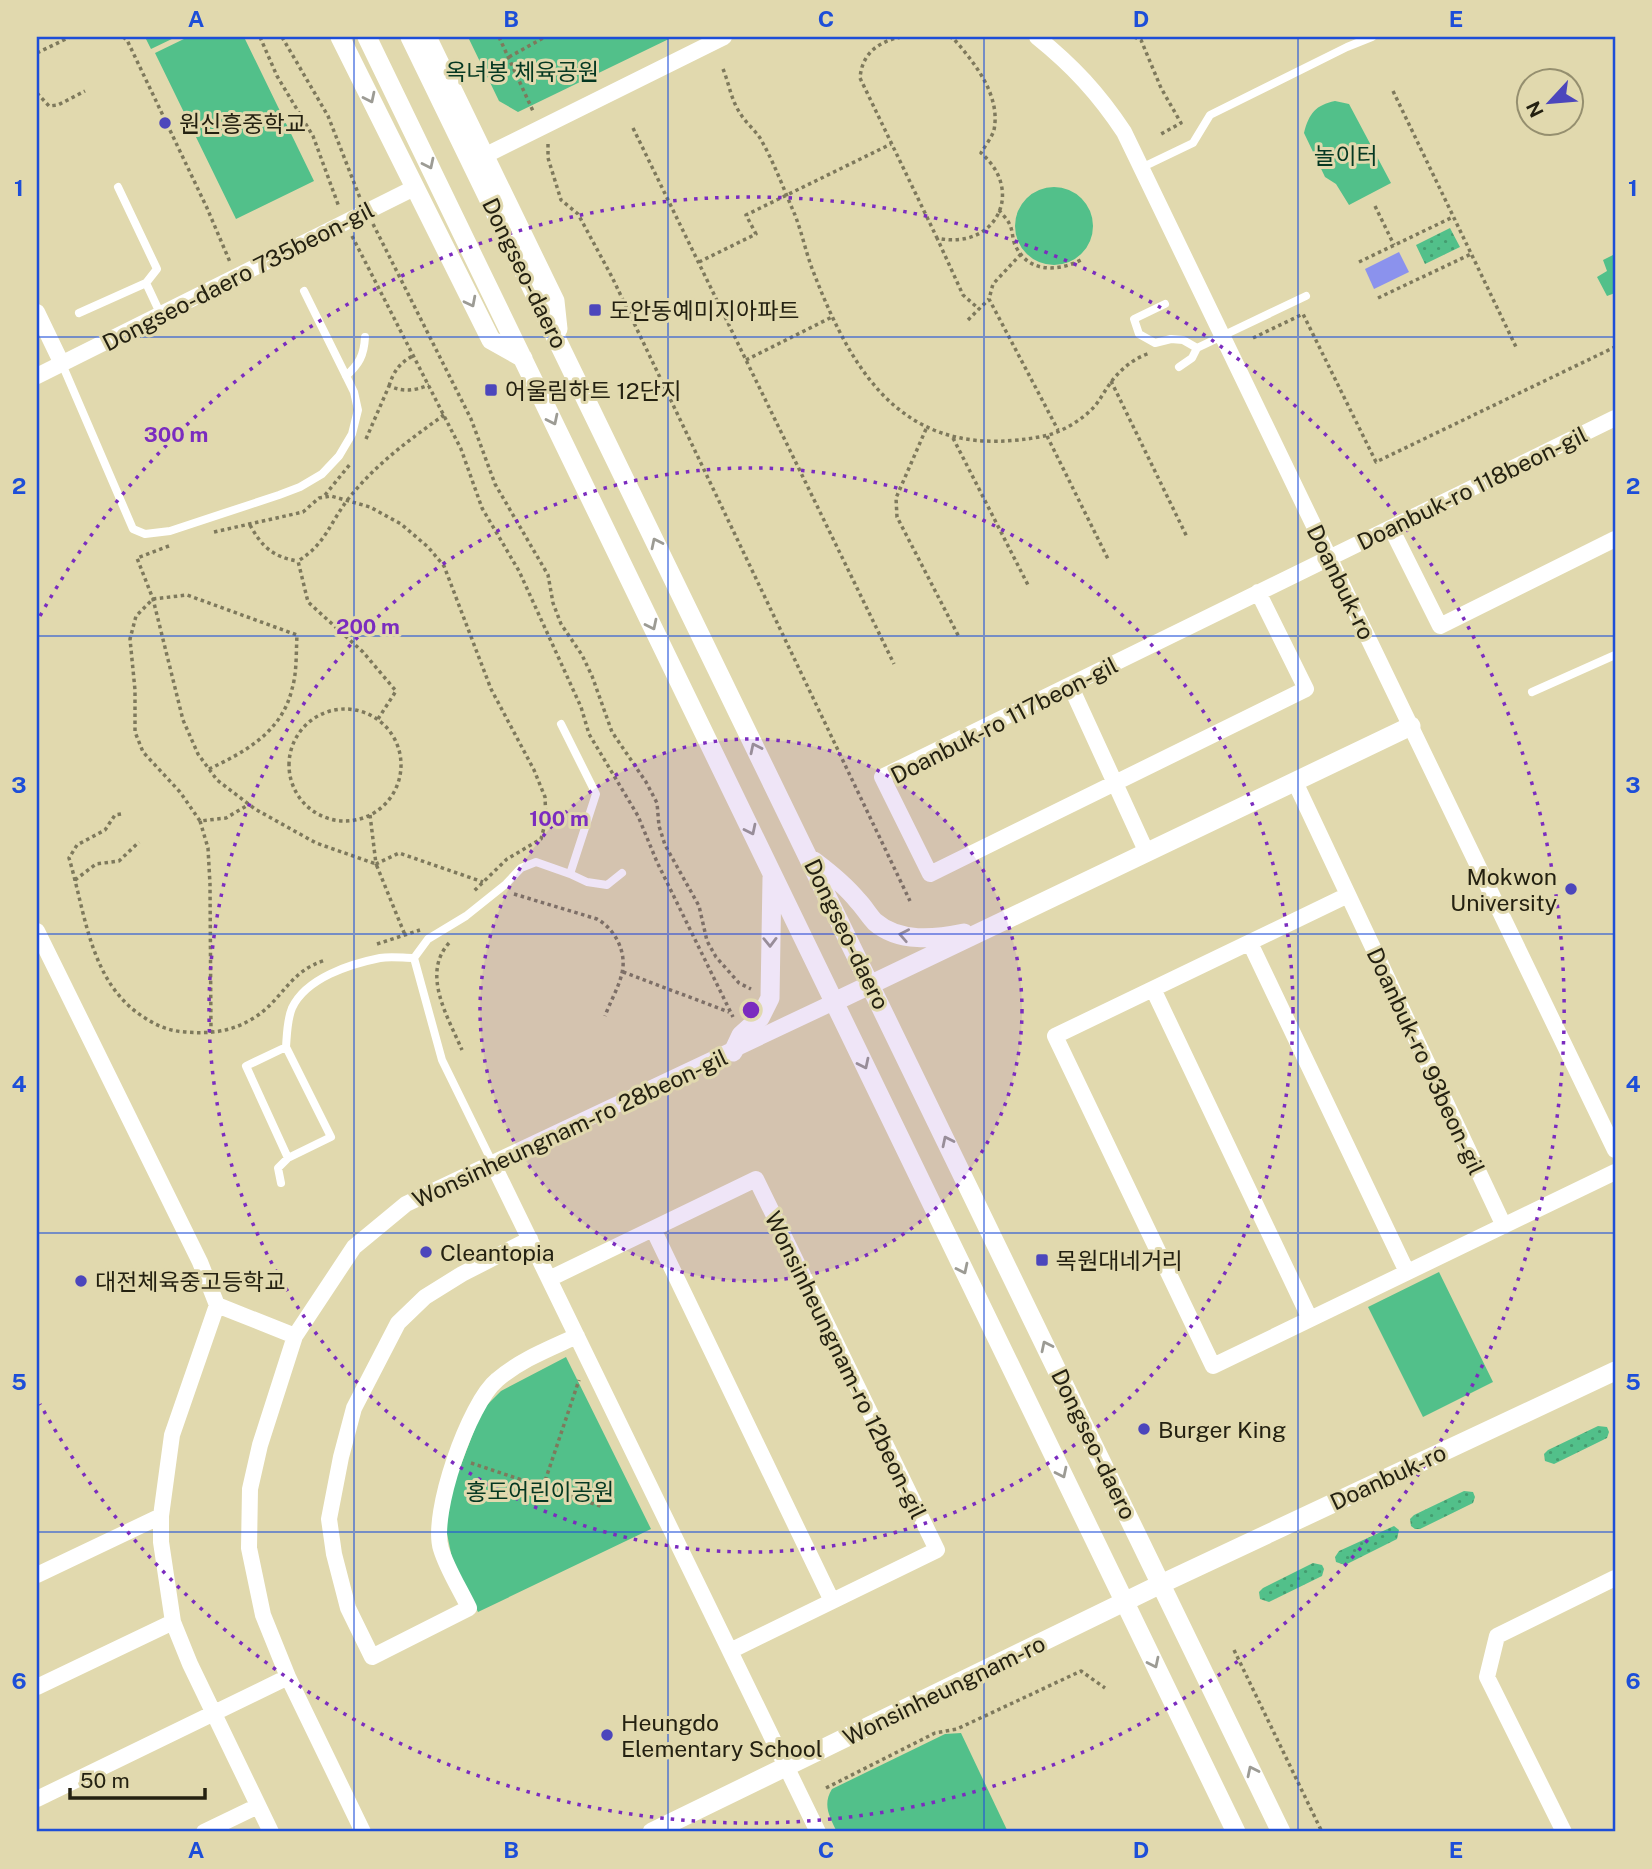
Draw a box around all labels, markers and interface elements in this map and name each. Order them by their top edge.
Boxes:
text: A [188,5,205,32]
text: B [503,5,519,32]
text: C [818,5,834,32]
text: D [1133,5,1149,32]
text: E [1449,5,1463,32]
park label: 옥녀봉 체육공원 [445,58,599,85]
north arrow [1516,66,1586,136]
one-way arrow [361,91,375,103]
text: N [1522,98,1548,121]
place label: 원신흥중학교 [179,110,306,137]
marker: 원신흥중학교 [157,115,173,131]
park label: 놀이터 [1314,142,1378,169]
one-way arrow [421,157,435,169]
text: 1 [14,174,24,201]
text: 1 [1628,174,1638,201]
street label: Dongseo-daero [477,193,573,353]
street label: Dongseo-daero 735beon-gil [98,196,378,356]
one-way arrow [463,294,477,307]
place label: 도안동예미지아파트 [609,297,799,324]
marker: 도안동예미지아파트 [587,302,603,318]
place label: 어울림하트 12단지 [505,377,682,404]
marker: 어울림하트 12단지 [483,382,499,398]
one-way arrow [544,413,558,425]
street label: Doanbuk-ro 118beon-gil [1353,421,1591,555]
text: 300 m [144,422,208,447]
text: 2 [12,472,26,499]
text: 2 [1626,472,1640,499]
street label: Doanbuk-ro [1302,520,1380,644]
one-way arrow [650,538,664,550]
text: 200 m [336,614,400,639]
one-way arrow [643,618,657,630]
street label: Doanbuk-ro 117beon-gil [886,651,1122,789]
one-way arrow [750,743,764,755]
text: 3 [11,771,27,798]
text: 3 [1625,771,1641,798]
text: 100 m [529,806,589,831]
one-way arrow [742,822,756,835]
street label: Dongseo-daero [799,854,895,1014]
place label: Mokwon University [1450,863,1557,916]
marker: Mokwon University [1563,881,1579,897]
one-way arrow [898,928,910,943]
one-way arrow [762,937,778,948]
street label: Doanbuk-ro 93beon-gil [1361,943,1491,1179]
centre of rings [739,998,763,1022]
street label: Wonsinheungnam-ro 28beon-gil [408,1043,732,1213]
one-way arrow [856,1057,870,1069]
text: 4 [11,1070,27,1097]
text: 4 [1625,1070,1641,1097]
one-way arrow [942,1136,956,1148]
street label: Wonsinheungnam-ro 12beon-gil [760,1207,932,1523]
place label: Cleantopia [440,1239,554,1266]
marker: Cleantopia [418,1244,434,1260]
place label: 목원대네거리 [1056,1247,1183,1274]
marker: 목원대네거리 [1034,1252,1050,1268]
one-way arrow [955,1262,969,1274]
place label: 대전체육중고등학교 [95,1268,285,1295]
marker: 대전체육중고등학교 [73,1273,89,1289]
one-way arrow [1041,1341,1055,1353]
street label: Dongseo-daero [1046,1364,1142,1524]
text: 5 [11,1368,27,1395]
text: 5 [1625,1368,1641,1395]
place label: Burger King [1158,1416,1286,1443]
marker: Burger King [1136,1421,1152,1437]
street label: Doanbuk-ro [1326,1438,1450,1516]
one-way arrow [1054,1466,1068,1478]
park label: 홍도어린이공원 [466,1478,614,1505]
street label: Wonsinheungnam-ro [839,1629,1049,1751]
one-way arrow [1146,1656,1160,1668]
text: 6 [11,1667,27,1694]
text: 6 [1625,1667,1641,1694]
place label: Heungdo Elementary School [621,1709,823,1762]
marker: Heungdo Elementary School [599,1727,615,1743]
scale bar [70,1757,205,1801]
one-way arrow [1246,1766,1260,1778]
text: 50 m [80,1768,130,1793]
text: A [188,1836,205,1863]
text: B [503,1836,519,1863]
text: C [818,1836,834,1863]
text: D [1133,1836,1149,1863]
text: E [1449,1836,1463,1863]

